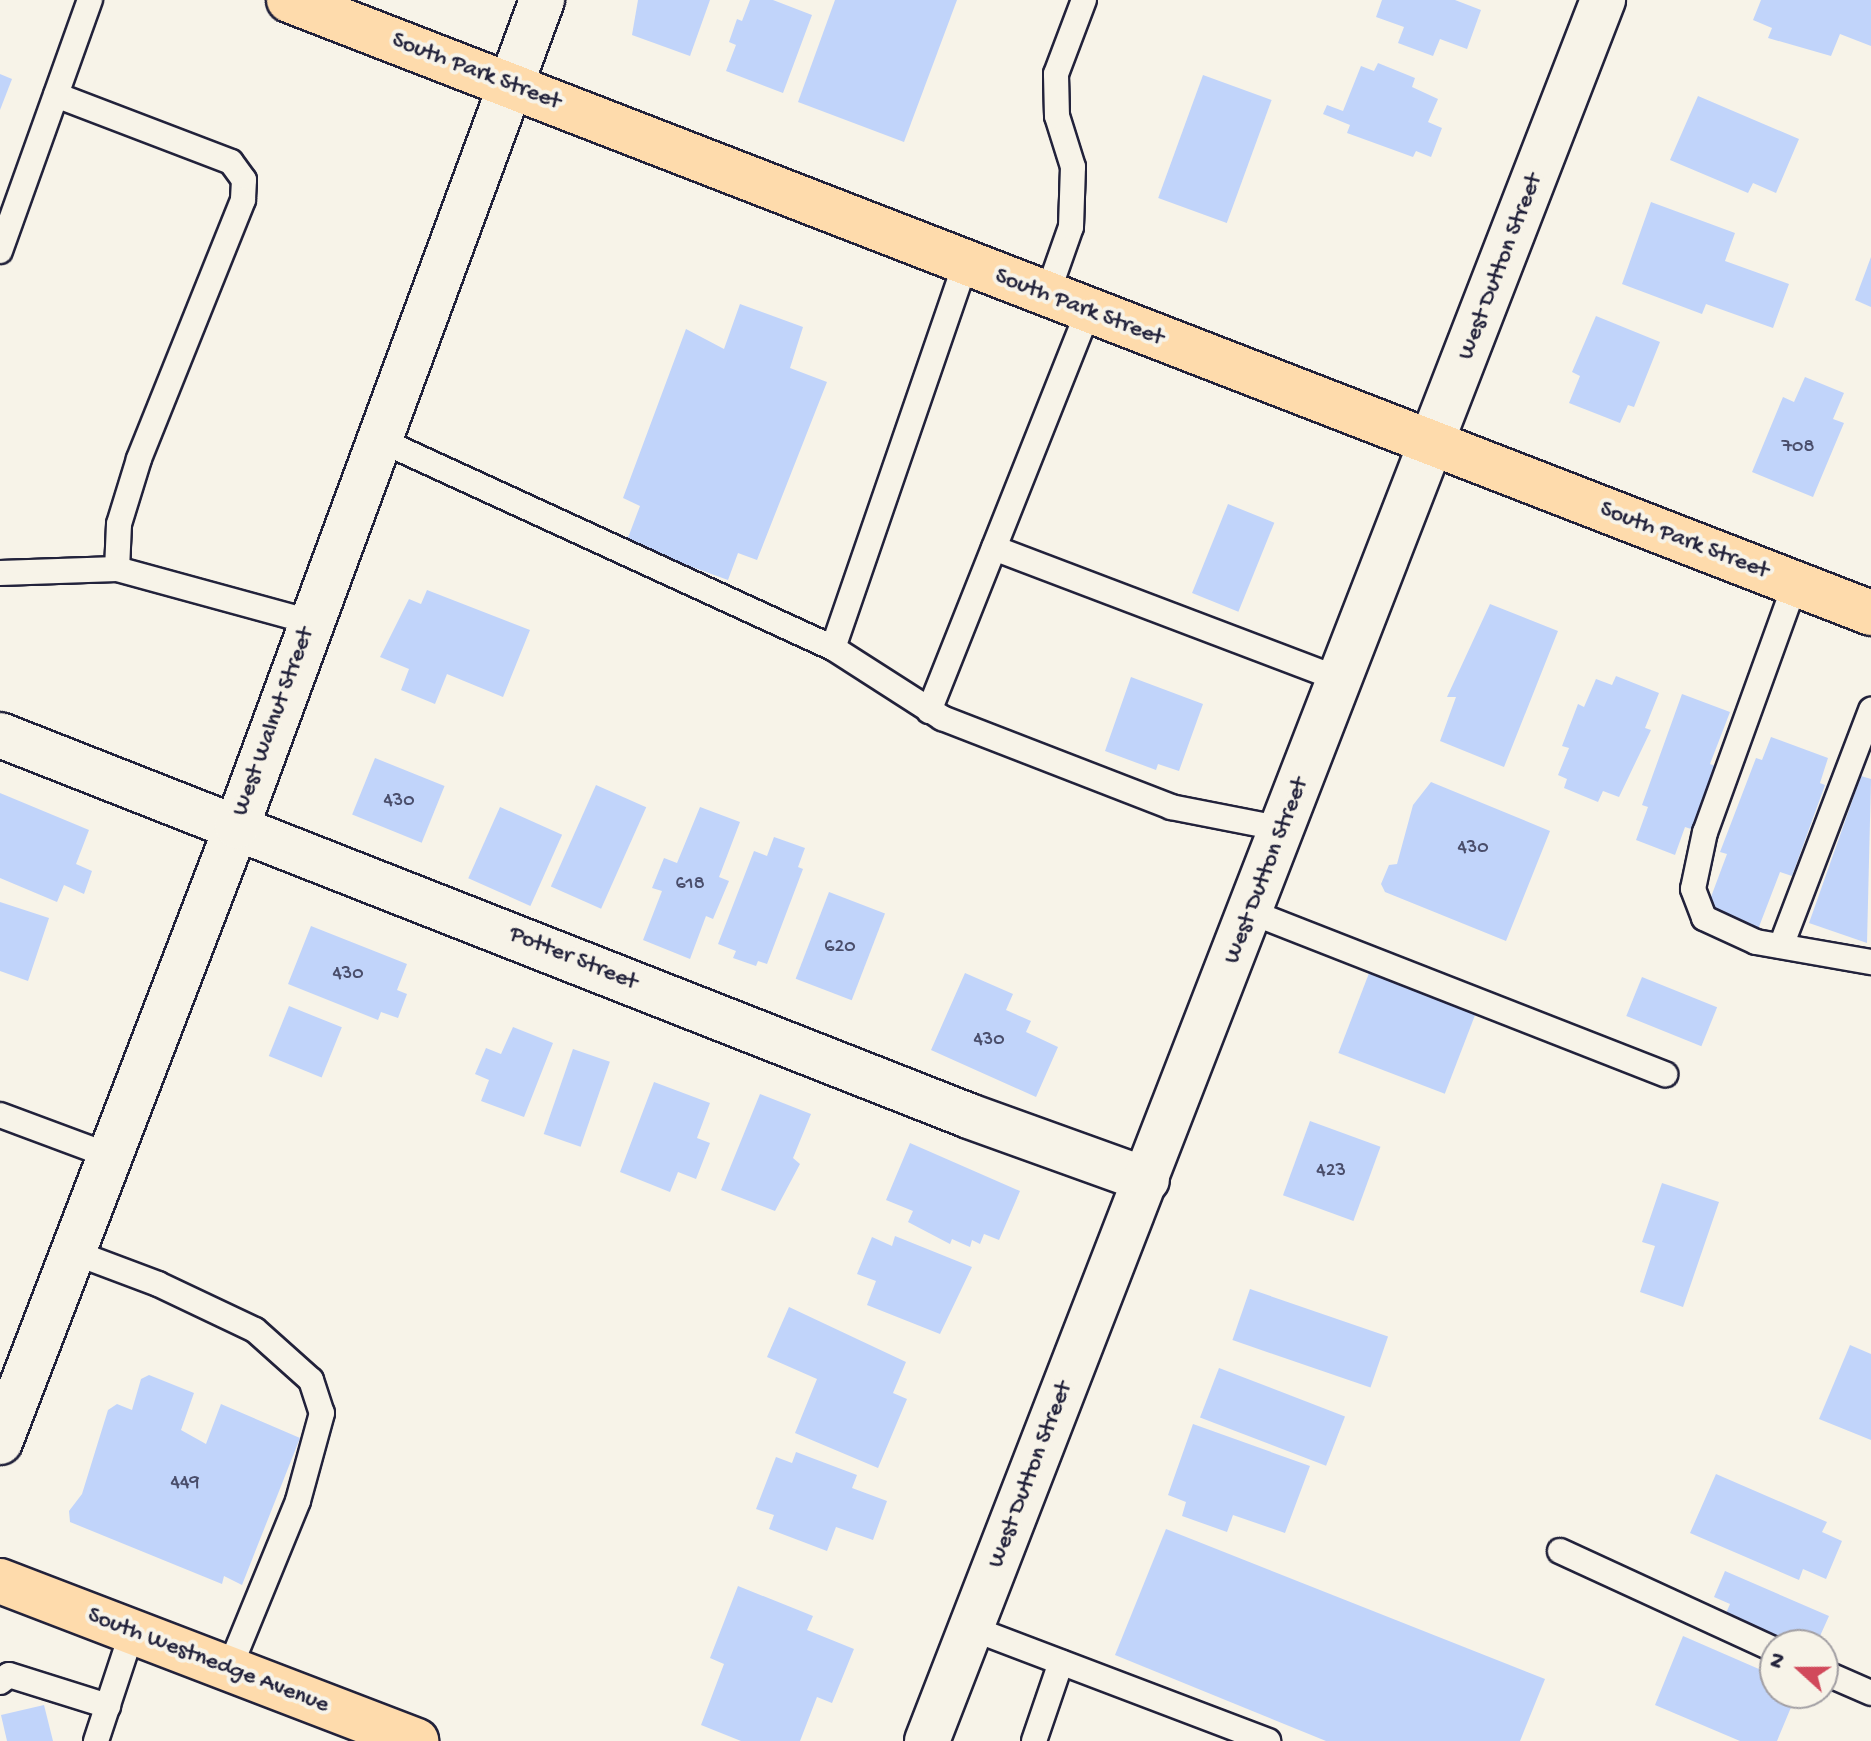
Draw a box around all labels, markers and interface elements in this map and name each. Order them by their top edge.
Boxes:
street label: South Park Street [387,27,565,117]
street label: West Dutton Street [1452,170,1550,364]
street label: South Park Street [990,263,1168,353]
house number: 708 [1782,435,1814,459]
street label: South Park Street [1595,496,1773,586]
street label: West Walnut Street [227,624,321,820]
street label: West Dutton Street [1218,774,1316,968]
house number: 430 [383,789,415,813]
house number: 430 [1457,836,1489,860]
house number: 618 [675,872,705,896]
street label: Potter Street [505,920,641,998]
house number: 620 [824,935,856,959]
house number: 430 [332,962,364,986]
house number: 430 [973,1028,1005,1052]
house number: 423 [1316,1159,1346,1183]
street label: West Dutton Street [982,1378,1080,1572]
house number: 449 [171,1471,199,1495]
street label: South Westnedge Avenue [83,1602,333,1720]
north arrow [1759,1629,1839,1709]
text: N [1764,1650,1793,1672]

